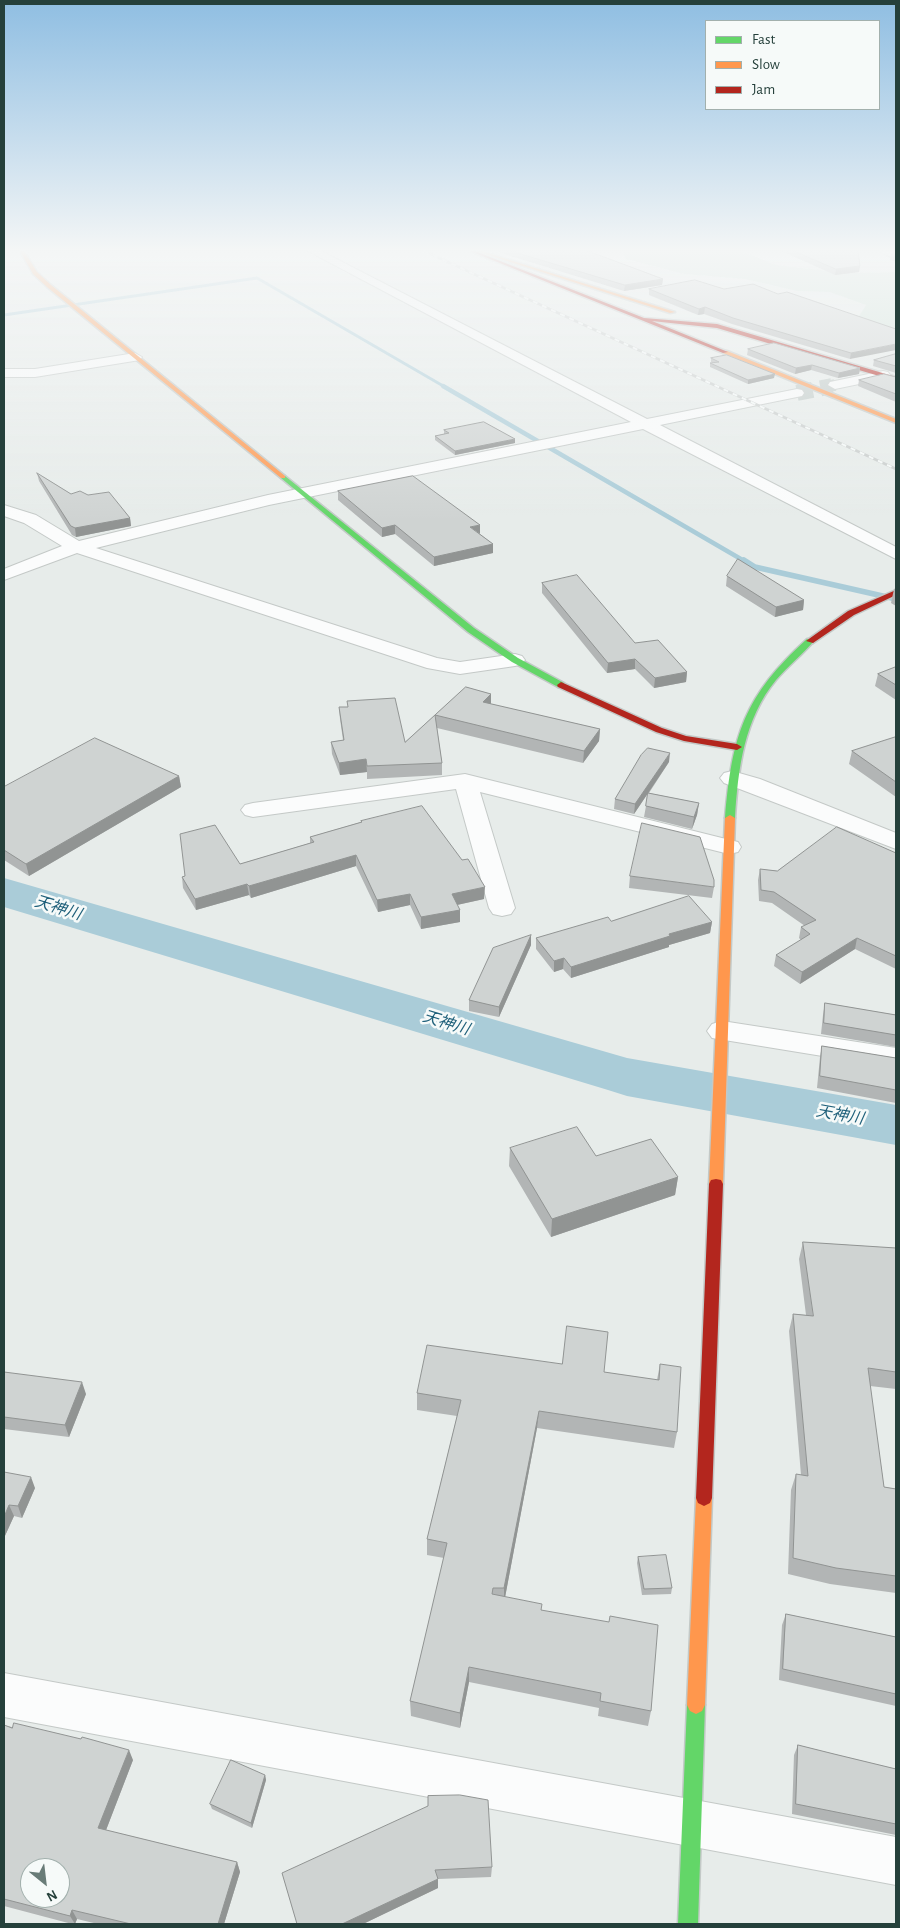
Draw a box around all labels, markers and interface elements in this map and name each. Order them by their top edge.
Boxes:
legend [705,20,880,110]
text: Fast [752,32,775,47]
text: Slow [752,57,780,72]
text: Jam [752,82,775,97]
water label: 天神川 [32,892,84,924]
water label: 天神川 [420,1007,472,1039]
water label: 天神川 [815,1101,865,1129]
north arrow [20,1858,70,1908]
text: N [44,1887,59,1904]

